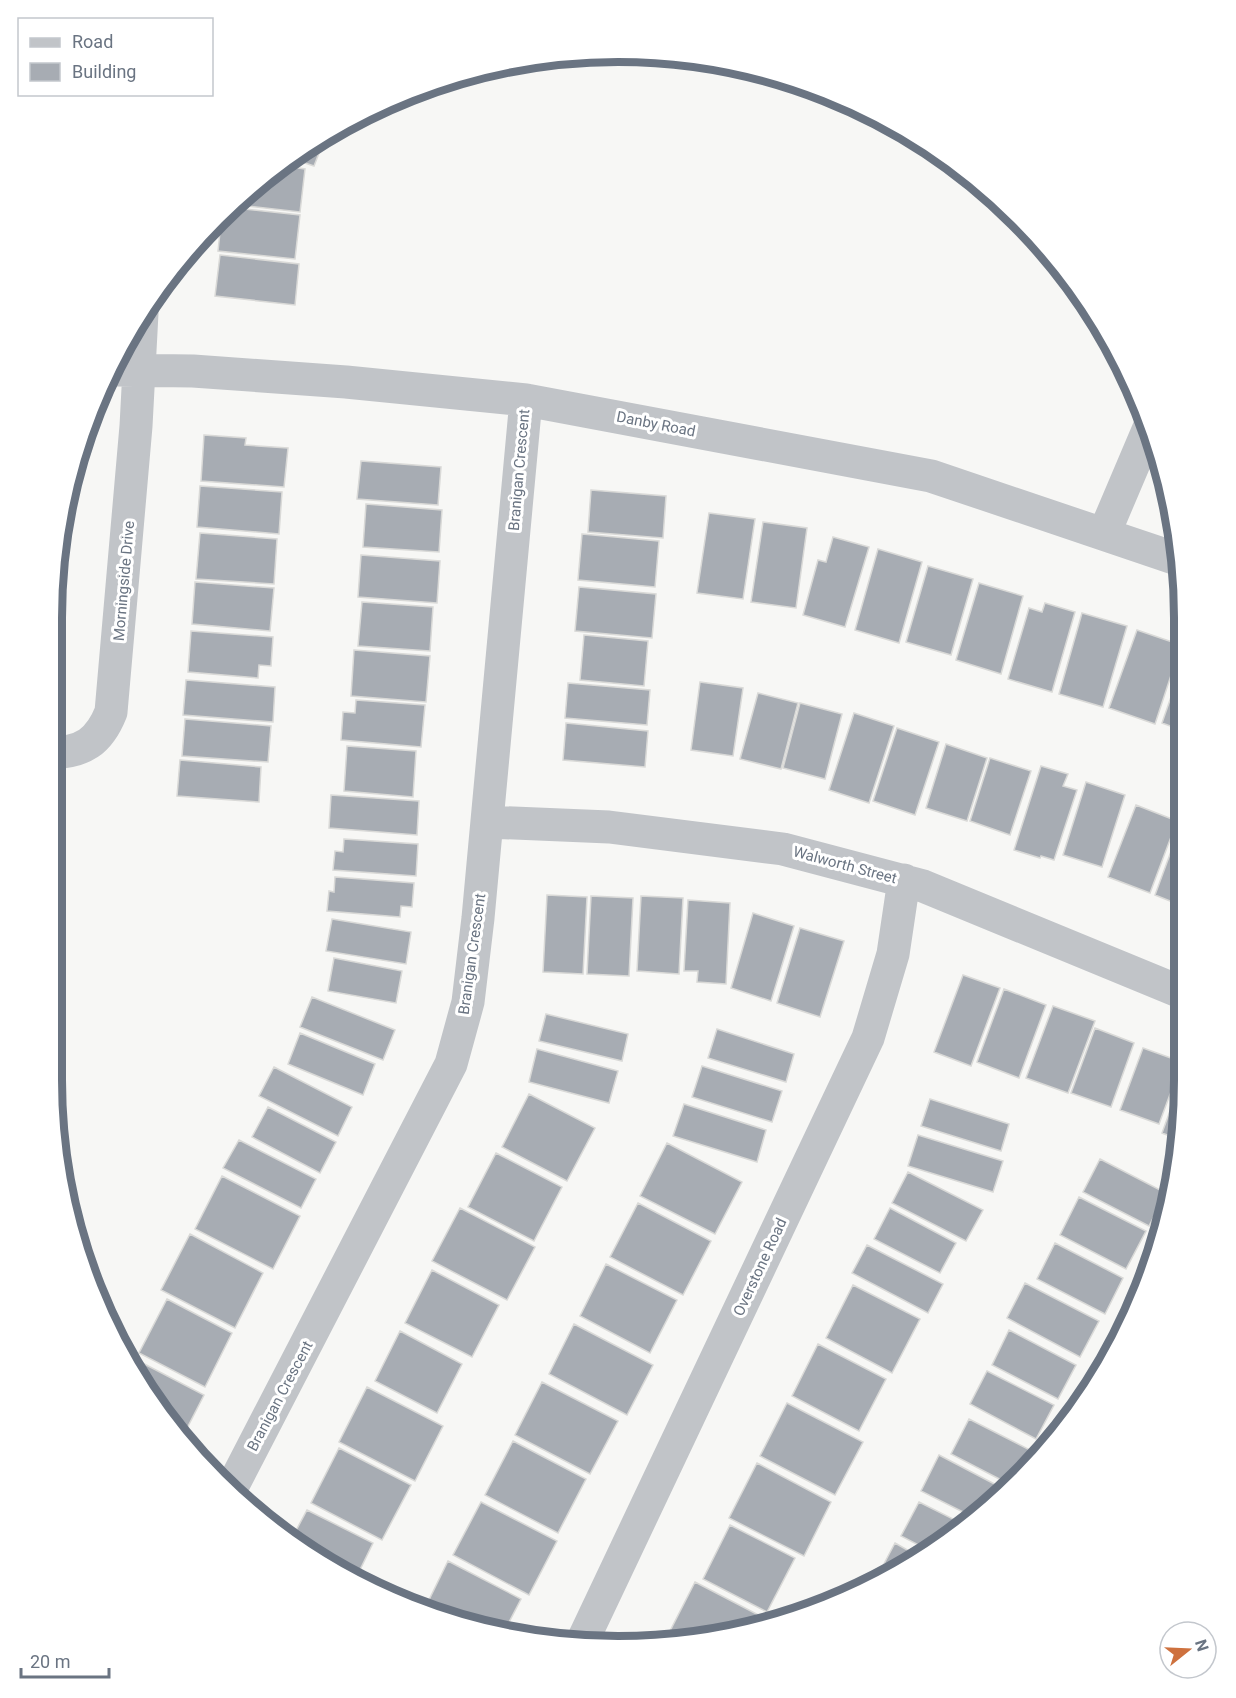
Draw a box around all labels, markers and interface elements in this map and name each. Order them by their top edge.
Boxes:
legend [18,18,213,96]
text: Road [72,31,113,52]
text: Building [72,61,136,82]
street label: Branigan Crescent [505,408,533,532]
street label: Danby Road [615,408,697,440]
street label: Morningside Drive [110,520,138,642]
street label: Walworth Street [791,843,899,888]
street label: Branigan Crescent [455,892,489,1016]
street label: Overstone Road [729,1215,791,1319]
street label: Branigan Crescent [243,1338,317,1454]
north arrow [1158,1620,1218,1680]
text: N [1191,1637,1213,1654]
scale bar [21,1641,110,1679]
text: 20 m [30,1651,70,1672]

